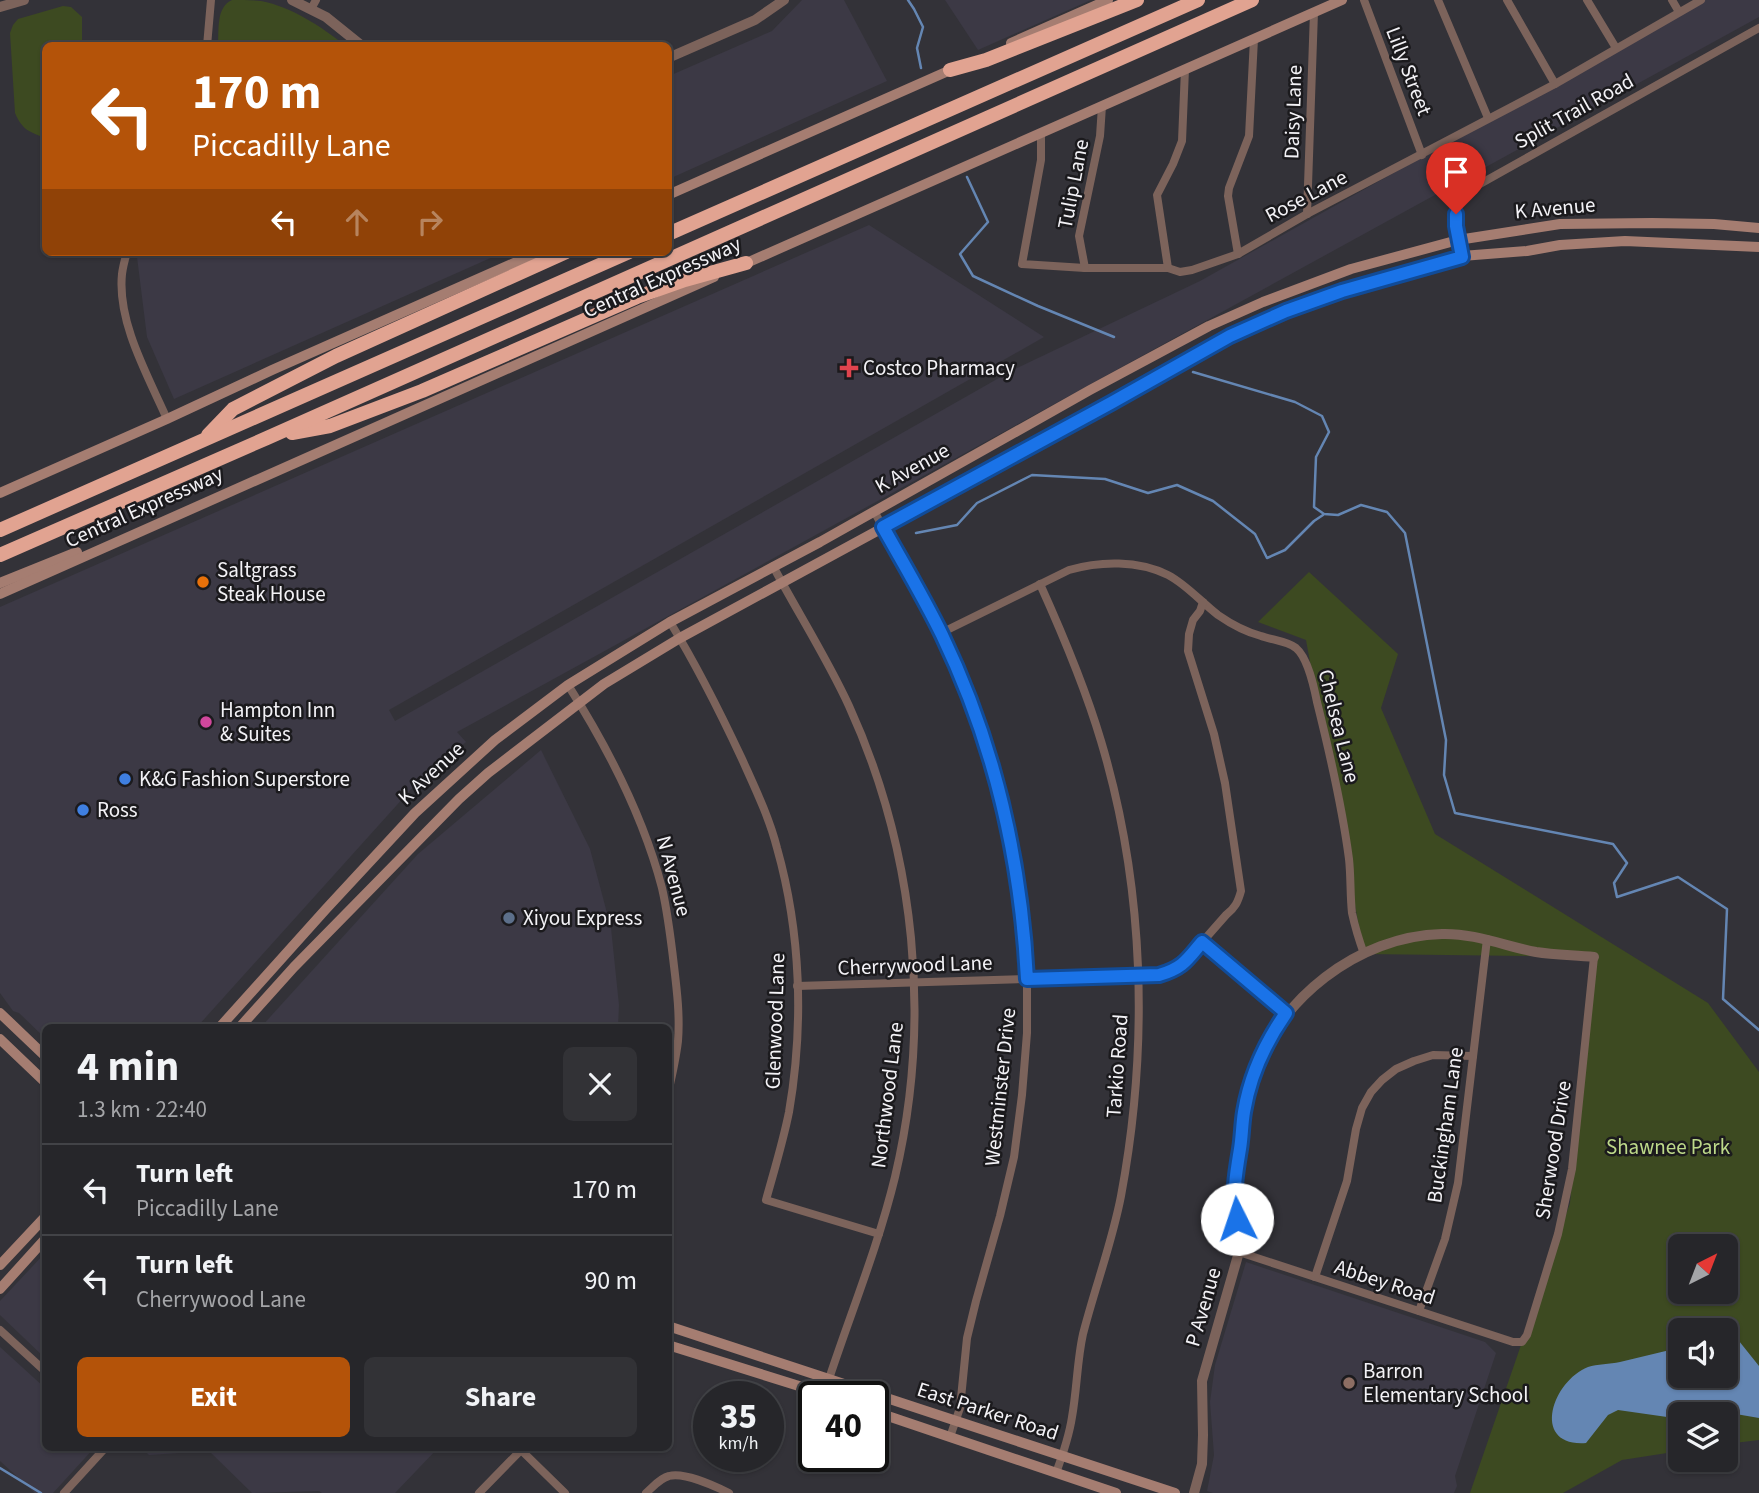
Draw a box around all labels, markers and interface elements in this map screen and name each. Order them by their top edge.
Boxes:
street label: Lilly Street [1378,22,1440,120]
text: 170 m [192,58,321,128]
street label: Daisy Lane [1276,64,1310,160]
street label: Split Trail Road [1509,66,1639,156]
icon: left [77,70,168,161]
text: Piccadilly Lane [192,123,391,169]
street label: Tulip Lane [1050,137,1096,231]
pin [1426,142,1486,214]
icon: arrive [1437,153,1475,191]
street label: Rose Lane [1260,162,1352,230]
street label: K Avenue [1513,190,1597,226]
icon: left [265,203,303,241]
icon: ahead [338,203,376,241]
icon: right [411,203,449,241]
street label: Central Expressway [578,229,746,325]
place label: Costco Pharmacy [863,353,1015,383]
marker: Costco Pharmacy [841,360,857,376]
street label: K Avenue [869,435,955,501]
street label: Central Expressway [60,459,228,555]
place label: Saltgrass Steak House [217,555,326,609]
marker: Saltgrass Steak House [195,574,211,590]
street label: Chelsea Lane [1310,666,1368,786]
place label: Hampton Inn & Suites [220,695,335,749]
marker: Hampton Inn & Suites [198,714,214,730]
street label: K Avenue [391,734,471,812]
place label: K&G Fashion Superstore [139,764,350,794]
marker: K&G Fashion Superstore [117,771,133,787]
place label: Ross [97,795,138,825]
marker: Ross [75,802,91,818]
street label: N Avenue [649,832,699,920]
place label: Xiyou Express [523,903,642,933]
marker: Xiyou Express [501,910,517,926]
street label: Cherrywood Lane [837,947,993,983]
street label: Glenwood Lane [758,952,792,1090]
street label: Westminster Drive [977,1006,1023,1168]
street label: Tarkio Road [1098,1013,1136,1119]
street label: Northwood Lane [863,1020,911,1170]
text: 4 min [77,1037,179,1097]
street label: Buckingham Lane [1419,1045,1471,1205]
button: close [563,1047,637,1121]
street label: Sherwood Drive [1527,1079,1579,1221]
text: 1.3 km · 22:40 [77,1093,207,1126]
park label: Shawnee Park [1606,1132,1731,1162]
text: Turn left [136,1155,233,1192]
icon: left [77,1171,115,1209]
text: 170 m [571,1171,637,1208]
position arrow [1200,1182,1274,1256]
text: Piccadilly Lane [136,1192,279,1225]
north arrow [1668,1234,1738,1304]
map controls [1668,1234,1738,1472]
text: Turn left [136,1246,233,1283]
street label: Abbey Road [1331,1252,1439,1312]
icon: left [77,1262,115,1300]
text: 90 m [584,1262,637,1299]
street label: P Avenue [1177,1264,1229,1350]
text: Cherrywood Lane [136,1283,306,1316]
button: sound [1668,1318,1738,1388]
place label: Barron Elementary School [1363,1356,1529,1410]
button: Exit [77,1357,350,1437]
button: Share [364,1357,637,1437]
street label: East Parker Road [913,1374,1063,1448]
marker: Barron Elementary School [1341,1375,1357,1391]
speed limit sign: 40 [798,1381,889,1472]
text: 35 [720,1392,757,1442]
button: layers [1668,1402,1738,1472]
text: km/h [719,1431,758,1456]

